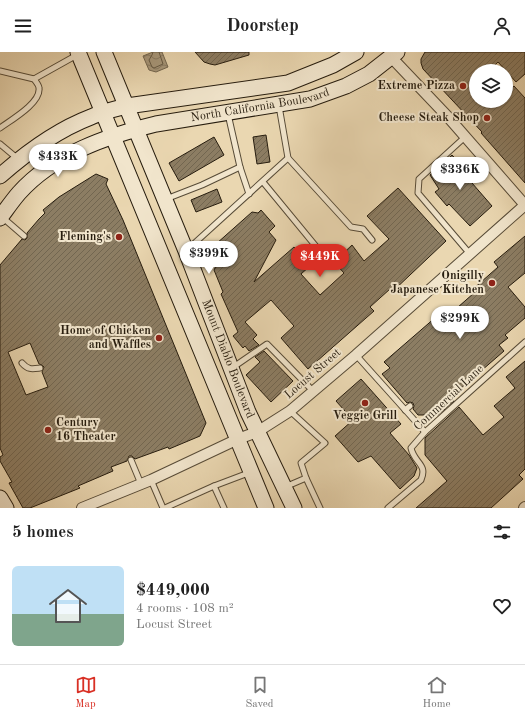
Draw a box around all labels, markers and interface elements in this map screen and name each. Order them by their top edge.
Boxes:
icon: menu [12,15,34,37]
icon: person [491,15,513,37]
text: Doorstep [226,17,299,35]
map controls [469,64,513,108]
button: layers [469,64,513,108]
place label: Extreme Pizza [378,80,455,92]
marker: Extreme Pizza [458,81,468,91]
street label: North California Boulevard [190,86,331,124]
place label: Cheese Steak Shop [378,112,479,124]
marker: Cheese Steak Shop [482,113,492,123]
pin: $433K [30,144,86,178]
text: $433K [38,150,78,163]
pin: $336K [432,157,488,191]
text: $336K [440,163,480,176]
place label: Fleming's [59,231,111,243]
marker: Fleming's [114,232,124,242]
pin: $399K [181,241,237,275]
pin: $449K [292,244,348,278]
text: $399K [189,247,229,260]
text: $449K [300,250,340,263]
place label: Onigilly Japanese Kitchen [390,270,484,296]
marker: Onigilly Japanese Kitchen [487,278,497,288]
street label: Mount Diablo Boulevard [199,298,256,420]
pin: $299K [432,306,488,340]
text: $299K [440,312,480,325]
place label: Home of Chicken and Waffles [60,325,151,351]
marker: Home of Chicken and Waffles [154,333,164,343]
street label: Locust Street [283,346,343,402]
street label: Commercial Lane [412,362,487,433]
marker: Veggie Grill [360,398,370,408]
place label: Veggie Grill [333,410,398,422]
place label: Century 16 Theater [56,417,116,443]
marker: Century 16 Theater [43,425,53,435]
icon: filters [491,521,513,543]
text: 5 homes [12,524,74,541]
icon: home [44,582,92,630]
text: $449,000 [136,582,210,599]
icon: heart [491,595,513,617]
text: 4 rooms · 108 m² [136,602,234,615]
text: Locust Street [136,618,212,631]
tab: Map [75,674,97,712]
tab: Saved [246,674,274,712]
tab: Home [423,674,450,712]

